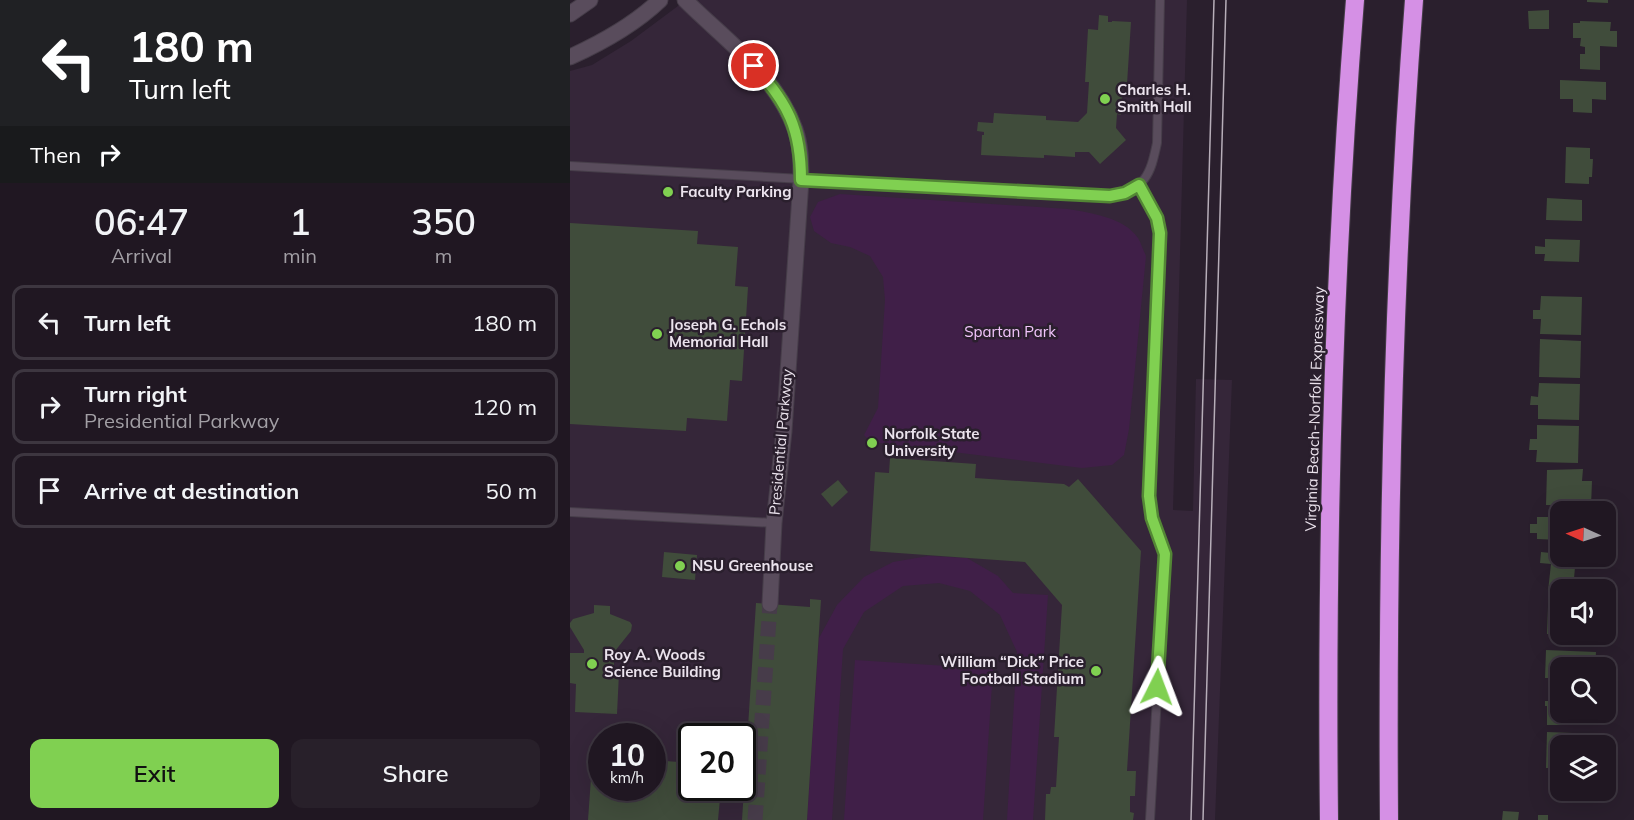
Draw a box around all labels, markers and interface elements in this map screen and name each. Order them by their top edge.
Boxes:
text: 180 m [129,20,254,73]
icon: left [30,24,108,102]
pin [728,40,779,91]
icon: arrive [737,49,770,82]
text: Turn left [129,72,231,106]
place label: Charles H. Smith Hall [1117,80,1192,116]
marker: Charles H. Smith Hall [1098,92,1112,106]
icon: right [93,138,126,171]
text: Then [30,141,81,169]
place label: Faculty Parking [680,182,791,201]
marker: Faculty Parking [661,185,675,199]
text: 06:47 [94,199,189,244]
text: 1 [289,199,311,244]
text: 350 [411,199,476,244]
text: Arrival [111,243,172,268]
text: min [283,243,317,268]
text: m [435,243,452,268]
street label: Virginia Beach-Norfolk Expressway [1301,286,1328,532]
icon: left [33,306,66,339]
text: Turn left [84,309,171,337]
text: 180 m [472,309,537,337]
place label: Joseph G. Echols Memorial Hall [669,315,786,351]
park label: Spartan Park [964,322,1056,341]
marker: Joseph G. Echols Memorial Hall [650,327,664,341]
street label: Presidential Parkway [765,368,796,516]
text: Turn right [84,380,187,408]
icon: right [33,390,66,423]
text: 120 m [472,393,537,421]
text: Presidential Parkway [84,408,279,433]
place label: Norfolk State University [884,424,979,460]
marker: Norfolk State University [865,436,879,450]
icon: arrive [33,474,66,507]
text: Arrive at destination [84,477,299,505]
text: 50 m [486,477,537,505]
north arrow [1550,501,1616,567]
map controls [1550,501,1616,801]
place label: NSU Greenhouse [692,556,813,575]
marker: NSU Greenhouse [673,559,687,573]
button: sound [1550,579,1616,645]
place label: Roy A. Woods Science Building [604,645,721,681]
place label: William “Dick” Price Football Stadium [941,652,1084,688]
position arrow [1125,655,1189,719]
marker: Roy A. Woods Science Building [585,657,599,671]
button: search [1550,657,1616,723]
marker: William “Dick” Price Football Stadium [1089,664,1103,678]
speed limit sign: 20 [678,723,756,801]
button: layers [1550,735,1616,801]
text: 10 [609,736,645,774]
button: Exit [30,739,279,808]
button: Share [291,739,540,808]
text: km/h [610,768,644,787]

